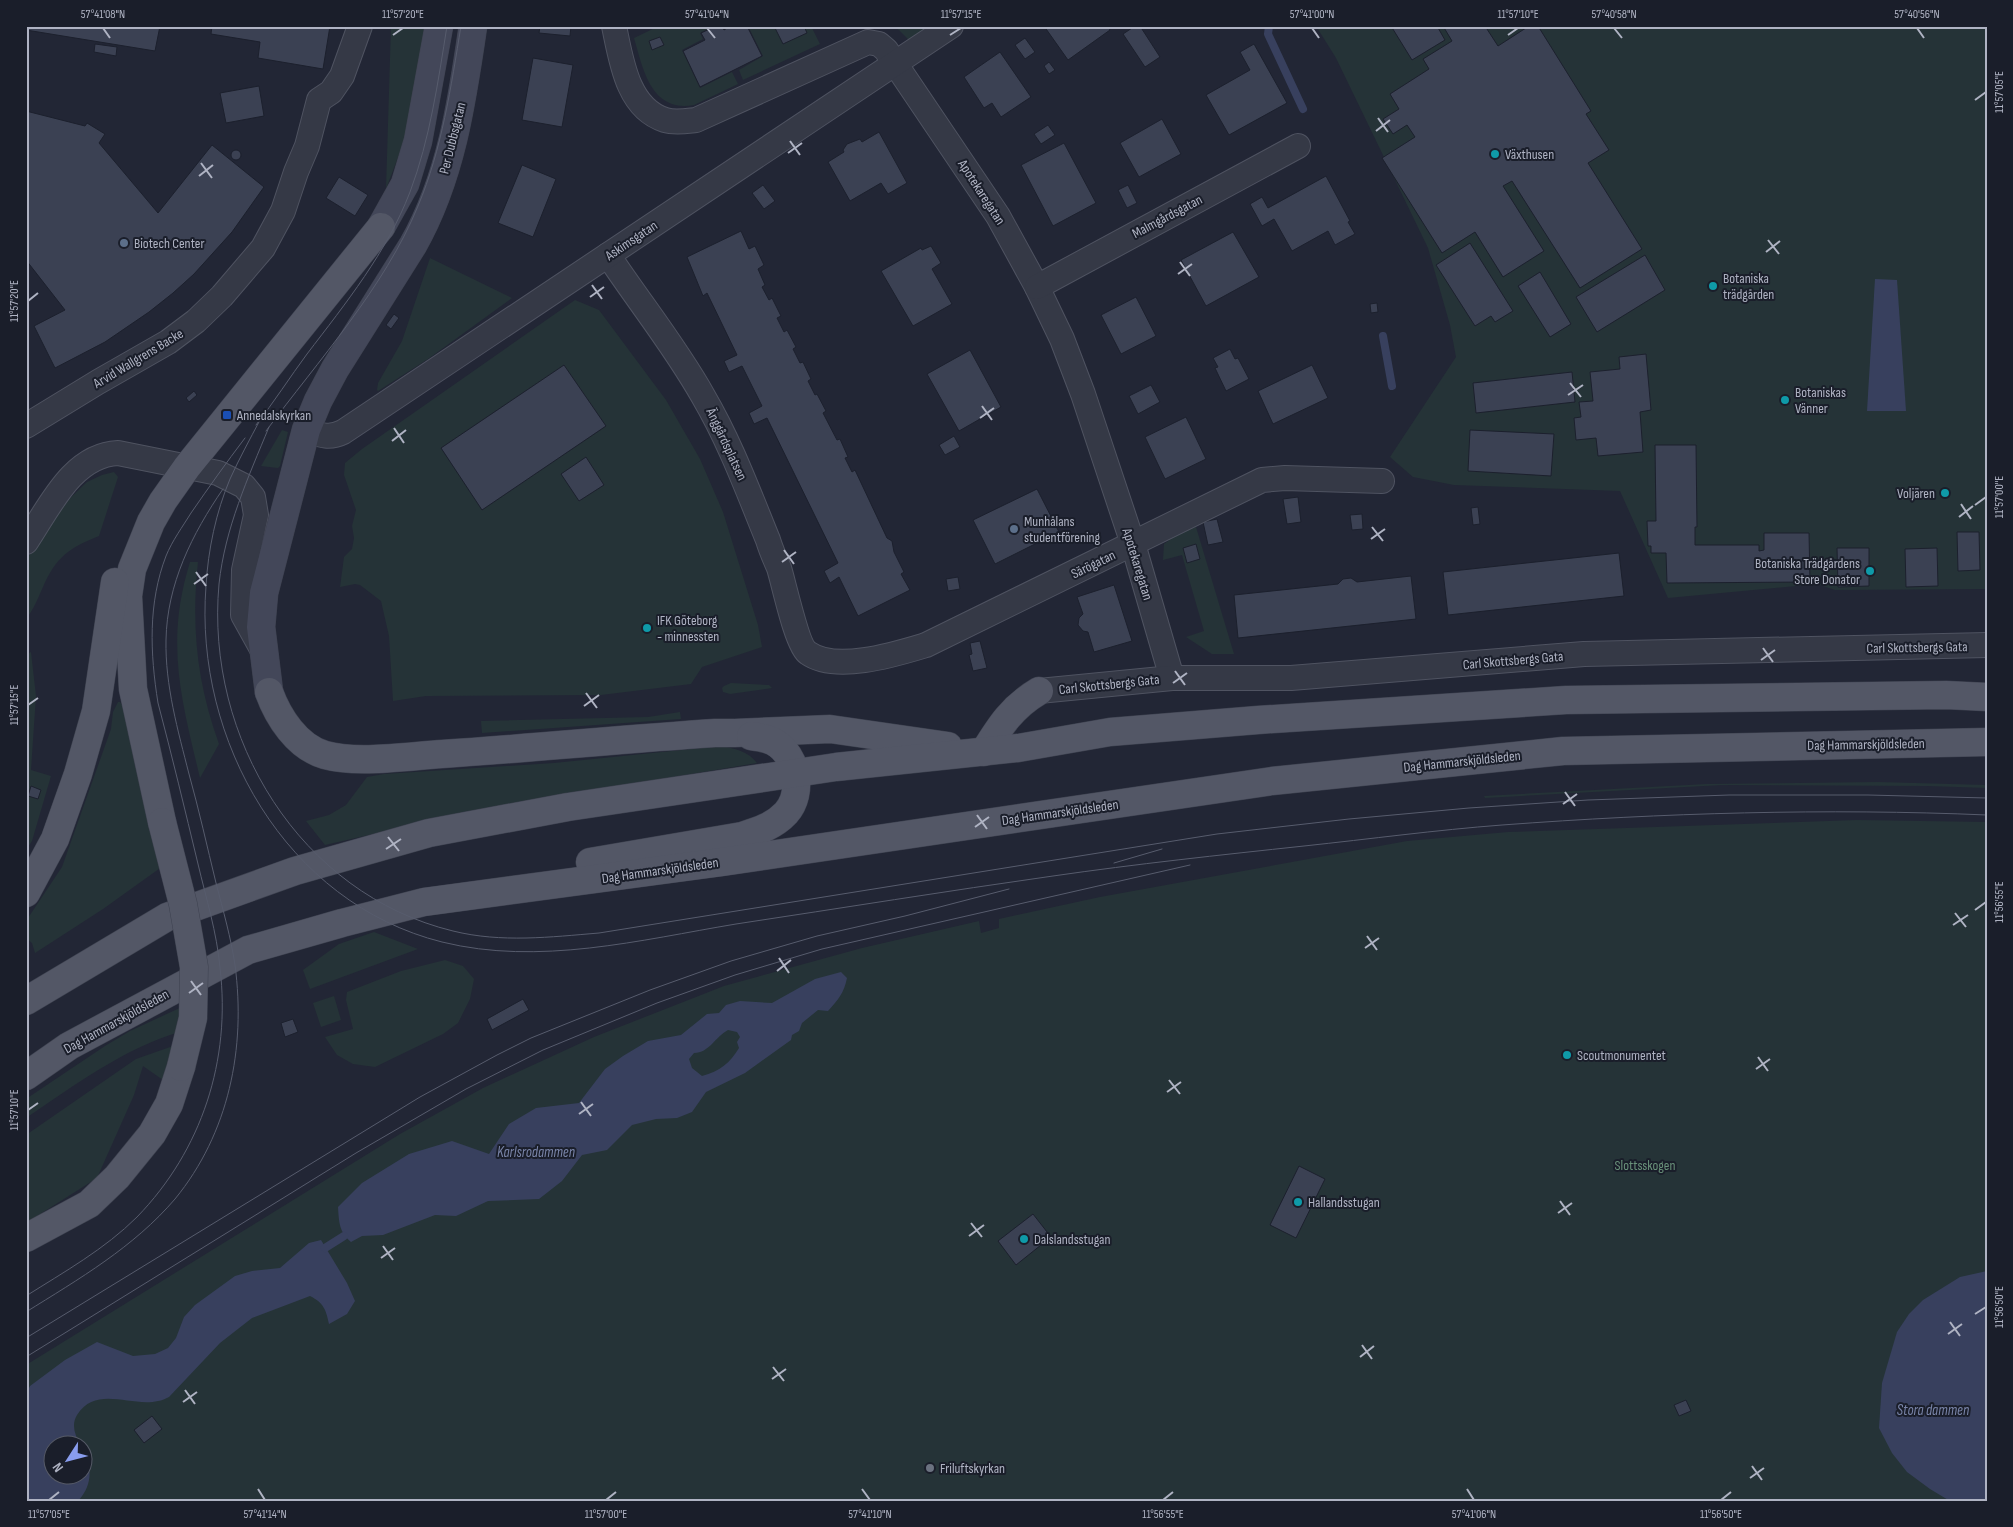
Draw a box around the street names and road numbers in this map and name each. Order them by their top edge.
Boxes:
street label: Per Dubbsgatan [435,100,470,176]
street label: Apotekaregatan [954,156,1009,228]
street label: Malmgårdsgatan [1129,191,1205,242]
street label: Askimsgatan [601,217,661,265]
street label: Arvid Wallgrens Backe [89,325,186,393]
street label: Änggårdsplatsen [702,404,751,483]
street label: Apotekaregatan [1118,525,1156,602]
street label: Särögatan [1068,546,1118,582]
street label: Carl Skottsbergs Gata [1866,638,1968,657]
street label: Carl Skottsbergs Gata [1462,648,1564,673]
street label: Carl Skottsbergs Gata [1058,671,1160,698]
street label: Dag Hammarskjöldsleden [1807,735,1925,754]
street label: Dag Hammarskjöldsleden [1403,747,1521,776]
street label: Dag Hammarskjöldsleden [1001,796,1119,829]
street label: Dag Hammarskjöldsleden [601,854,719,887]
street label: Dag Hammarskjöldsleden [61,986,172,1057]

